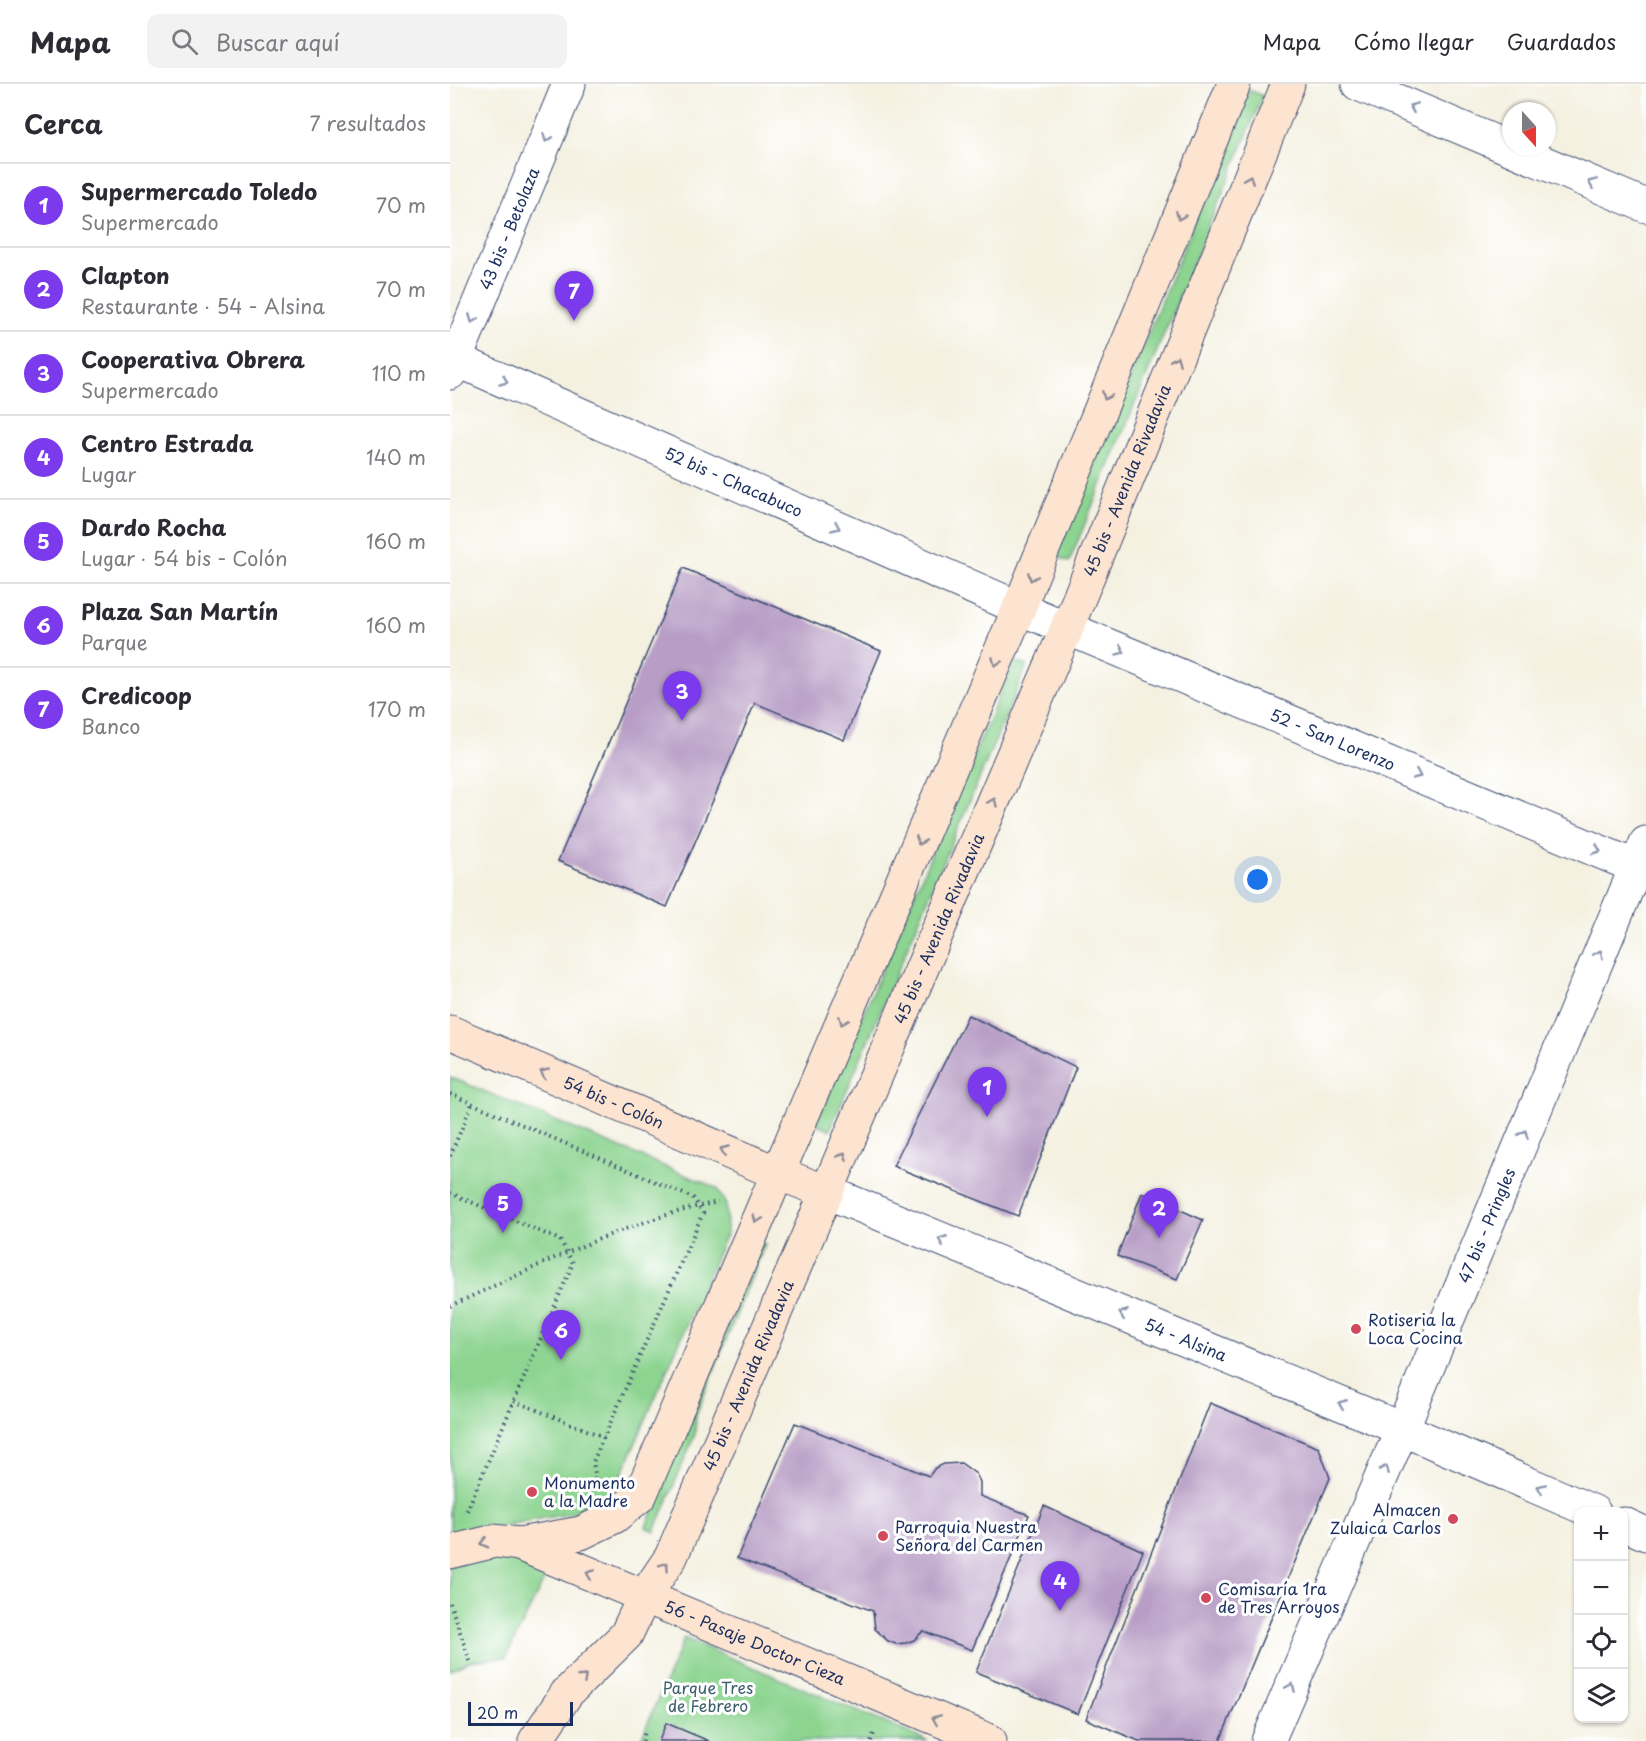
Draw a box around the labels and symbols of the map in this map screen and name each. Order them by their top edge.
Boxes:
one-way arrow [1408,102,1419,114]
north arrow [1502,102,1556,156]
one-way arrow [542,132,554,143]
street label: 43 bis - Betolaza [473,164,544,293]
one-way arrow [1242,175,1254,186]
one-way arrow [1587,178,1598,190]
one-way arrow [1175,210,1187,221]
pin: 7 [554,272,594,321]
one-way arrow [468,312,480,323]
one-way arrow [1169,355,1181,366]
one-way arrow [497,373,508,385]
street label: 45 bis - Avenida Rivadavia [1076,380,1176,580]
one-way arrow [1101,390,1113,401]
street label: 52 bis - Chacabuco [661,440,807,522]
one-way arrow [829,520,840,532]
one-way arrow [1027,570,1039,581]
one-way arrow [1114,644,1125,656]
one-way arrow [992,656,1004,667]
pin: 3 [662,672,702,721]
street label: 52 - San Lorenzo [1267,702,1399,776]
one-way arrow [1411,768,1422,780]
one-way arrow [986,798,998,809]
street label: 45 bis - Avenida Rivadavia [887,829,989,1027]
one-way arrow [915,835,927,846]
one-way arrow [1590,843,1601,855]
your location [1243,865,1272,894]
one-way arrow [1592,950,1604,961]
one-way arrow [838,1014,850,1025]
one-way arrow [540,1068,551,1080]
pin: 1 [968,1068,1006,1117]
street label: 54 bis - Colón [560,1069,668,1134]
one-way arrow [1517,1130,1529,1141]
one-way arrow [719,1145,730,1157]
one-way arrow [836,1151,848,1162]
street label: 47 bis - Pringles [1451,1164,1520,1286]
pin: 5 [484,1184,522,1233]
pin: 2 [1140,1188,1178,1238]
one-way arrow [753,1213,765,1224]
one-way arrow [938,1235,949,1247]
street label: 45 bis - Avenida Rivadavia [696,1276,799,1474]
place label: Rotiseria la Loca Cocina [1368,1307,1462,1349]
one-way arrow [1118,1309,1129,1321]
pin: 6 [542,1310,580,1360]
street label: 54 - Alsina [1141,1311,1231,1367]
marker: Rotiseria la Loca Cocina [1349,1322,1363,1336]
one-way arrow [1337,1399,1348,1411]
one-way arrow [1377,1465,1389,1476]
place label: Monumento a la Madre [544,1470,635,1512]
one-way arrow [1536,1484,1547,1496]
marker: Monumento a la Madre [525,1485,539,1499]
place label: Almacen Zulaica Carlos [1330,1497,1441,1539]
marker: Almacen Zulaica Carlos [1446,1512,1460,1526]
place label: Parroquia Nuestra Señora del Carmen [895,1514,1043,1556]
marker: Parroquia Nuestra Señora del Carmen [876,1529,890,1543]
one-way arrow [479,1536,489,1549]
one-way arrow [658,1561,669,1572]
pin: 4 [1040,1562,1080,1611]
one-way arrow [585,1569,596,1581]
place label: Comisaría 1ra de Tres Arroyos [1218,1576,1340,1618]
marker: Comisaría 1ra de Tres Arroyos [1199,1591,1213,1605]
street label: 56 - Pasaje Doctor Cieza [661,1593,849,1690]
one-way arrow [576,1674,587,1685]
park label: Parque Tres de Febrero [663,1675,753,1717]
one-way arrow [1284,1683,1296,1694]
scale bar [468,1699,573,1726]
one-way arrow [932,1714,943,1726]

